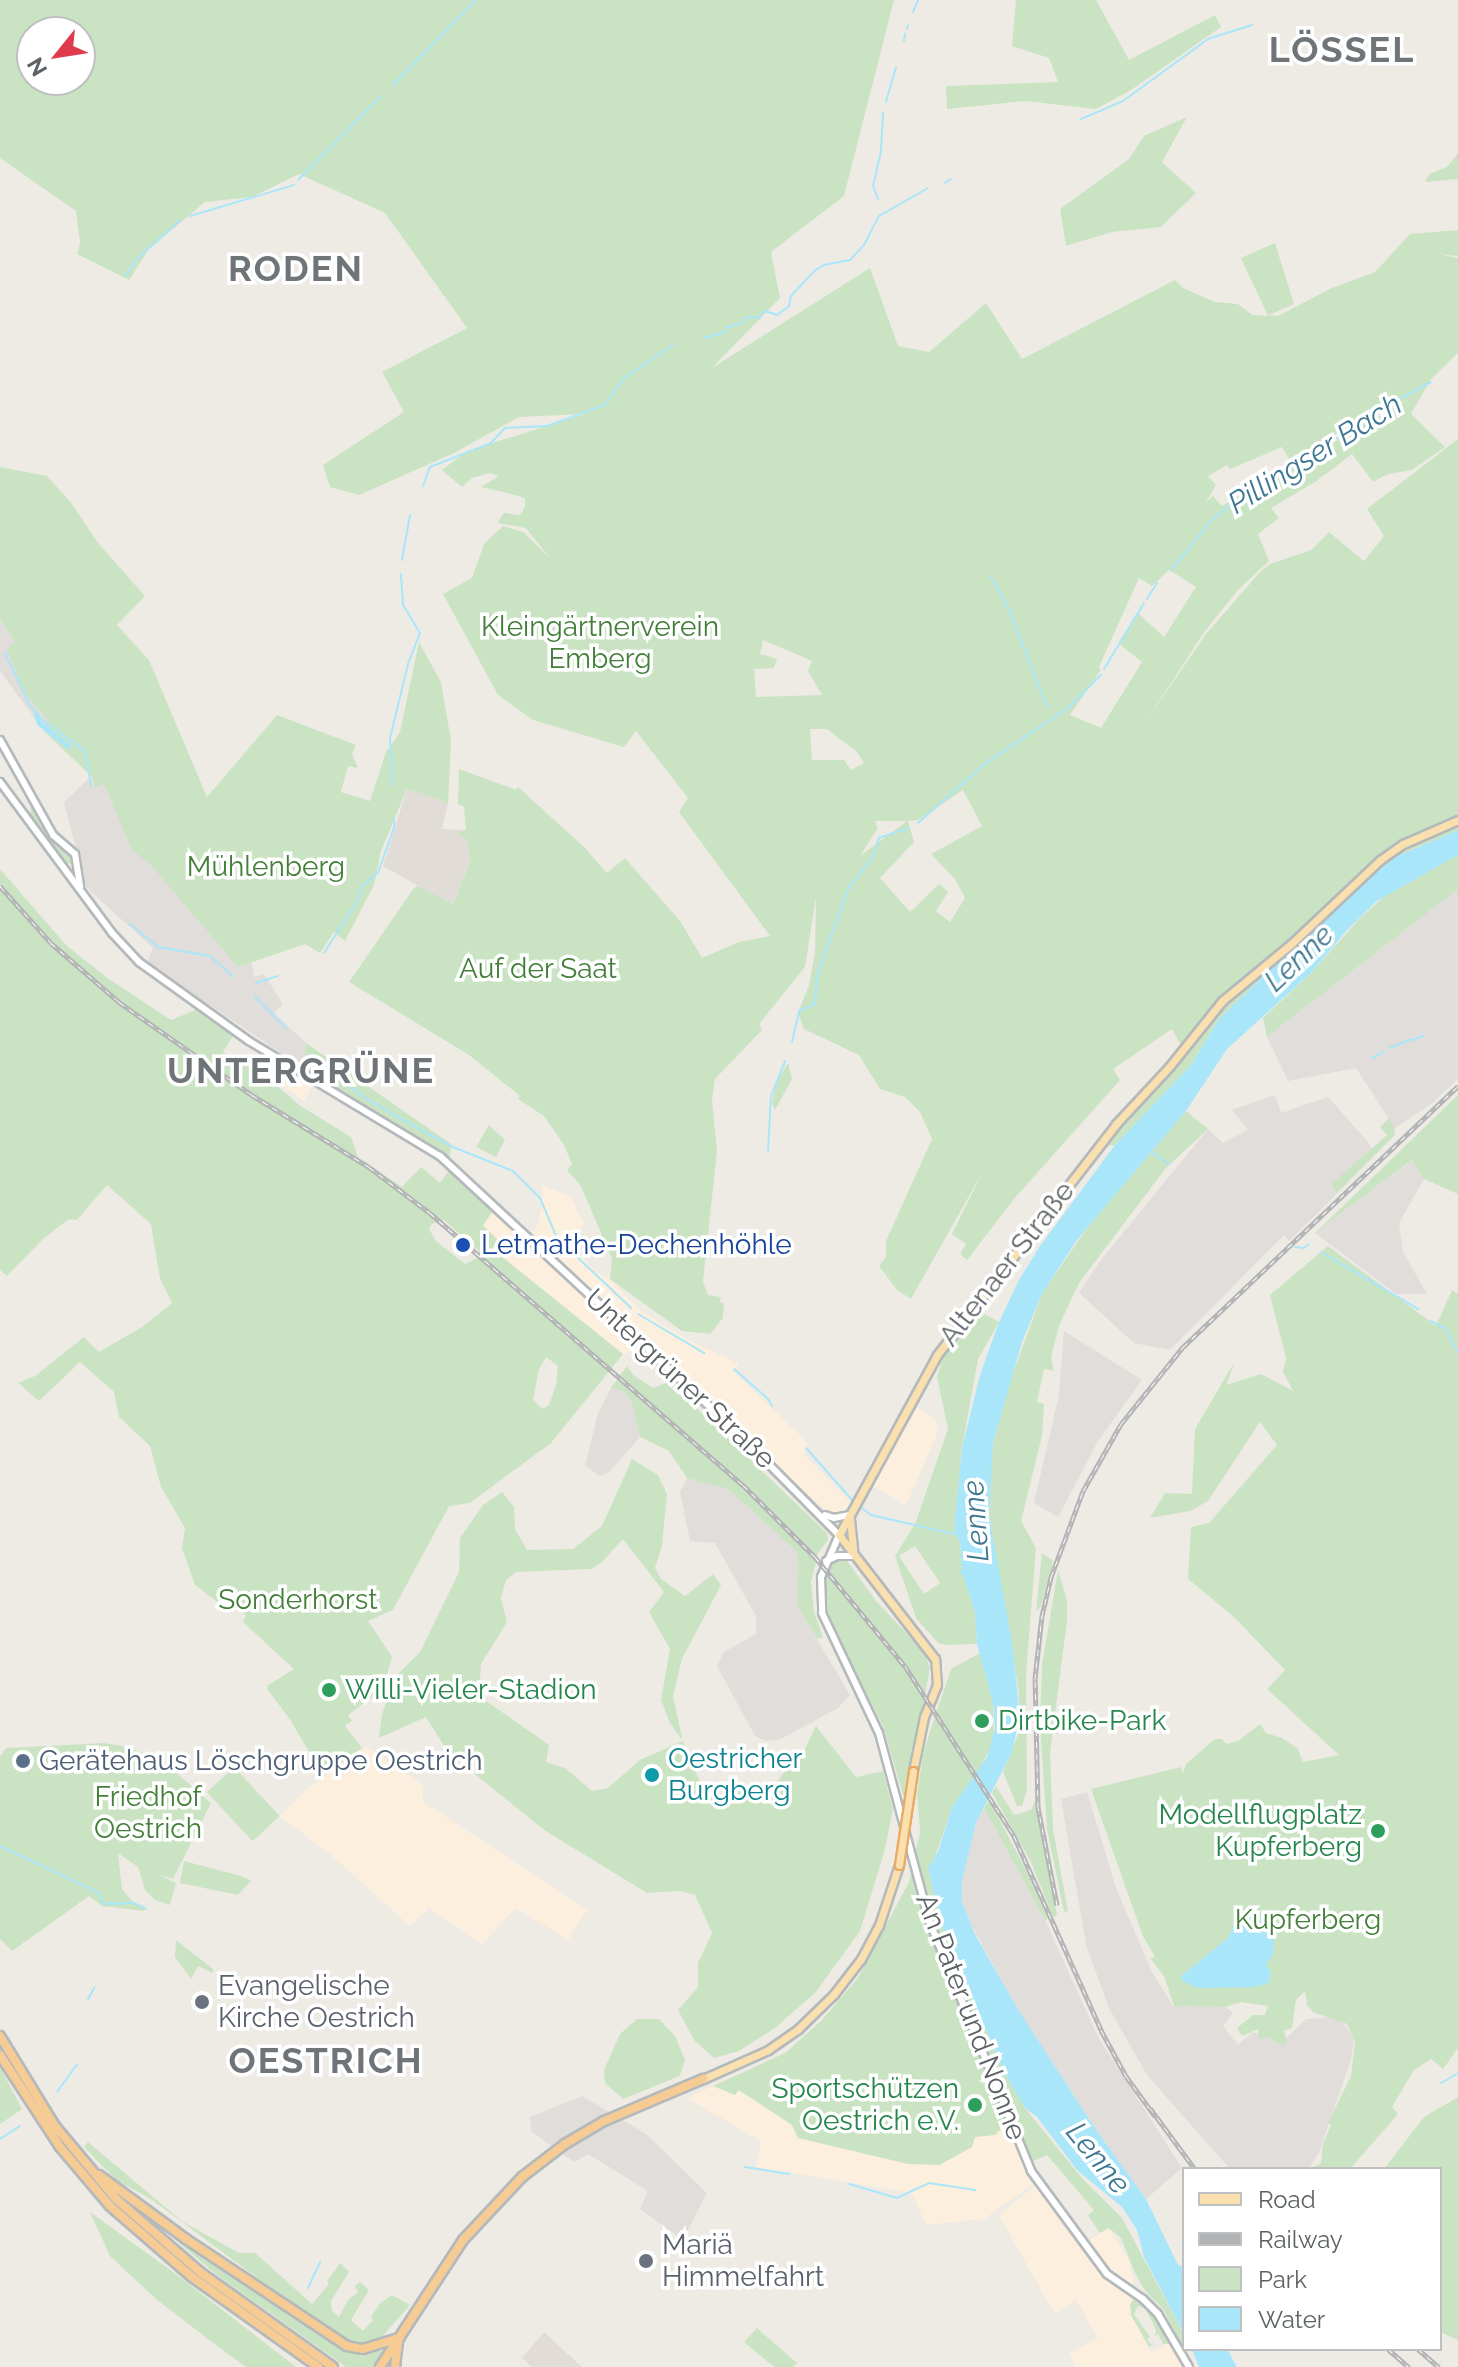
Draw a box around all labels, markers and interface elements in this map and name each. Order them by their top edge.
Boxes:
north arrow [16,16,96,96]
district label: LÖSSEL [1269,28,1415,72]
text: N [21,53,52,81]
district label: RODEN [228,247,364,291]
water label: Pillingser Bach [1221,386,1409,522]
park label: Kleingärtnerverein Emberg [481,610,719,676]
park label: Mühlenberg [187,850,345,884]
water label: Lenne [1257,917,1341,999]
park label: Auf der Saat [458,952,618,986]
district label: UNTERGRÜNE [167,1049,435,1093]
street label: Altenaer Straße [932,1175,1082,1353]
place label: Letmathe-Dechenhöhle [481,1228,792,1262]
marker: Letmathe-Dechenhöhle [452,1234,474,1256]
street label: Untergrüner Straße [578,1282,782,1476]
water label: Lenne [955,1479,997,1563]
park label: Sonderhorst [218,1583,378,1617]
place label: Willi-Vieler-Stadion [345,1673,597,1707]
marker: Willi-Vieler-Stadion [320,1681,338,1699]
place label: Dirtbike-Park [998,1704,1166,1738]
marker: Dirtbike-Park [973,1712,991,1730]
place label: Oestricher Burgberg [668,1742,802,1808]
place label: Gerätehaus Löschgruppe Oestrich [39,1744,483,1778]
marker: Gerätehaus Löschgruppe Oestrich [14,1752,32,1770]
marker: Oestricher Burgberg [643,1766,661,1784]
park label: Friedhof Oestrich [94,1780,202,1846]
place label: Modellflugplatz Kupferberg [1158,1798,1362,1864]
marker: Modellflugplatz Kupferberg [1369,1822,1387,1840]
street label: An Pater und Nonne [908,1889,1034,2145]
park label: Kupferberg [1235,1903,1381,1937]
place label: Evangelische Kirche Oestrich [218,1969,415,2035]
marker: Evangelische Kirche Oestrich [193,1993,211,2011]
district label: OESTRICH [229,2039,423,2083]
place label: Sportschützen Oestrich e.V. [771,2072,959,2138]
marker: Sportschützen Oestrich e.V. [966,2096,984,2114]
water label: Lenne [1058,2115,1138,2201]
legend [1182,2167,1442,2351]
text: Road [1258,2185,1316,2214]
text: Railway [1258,2225,1343,2254]
place label: Mariä Himmelfahrt [662,2228,824,2294]
marker: Mariä Himmelfahrt [637,2252,655,2270]
text: Park [1258,2265,1307,2294]
text: Water [1258,2305,1325,2334]

